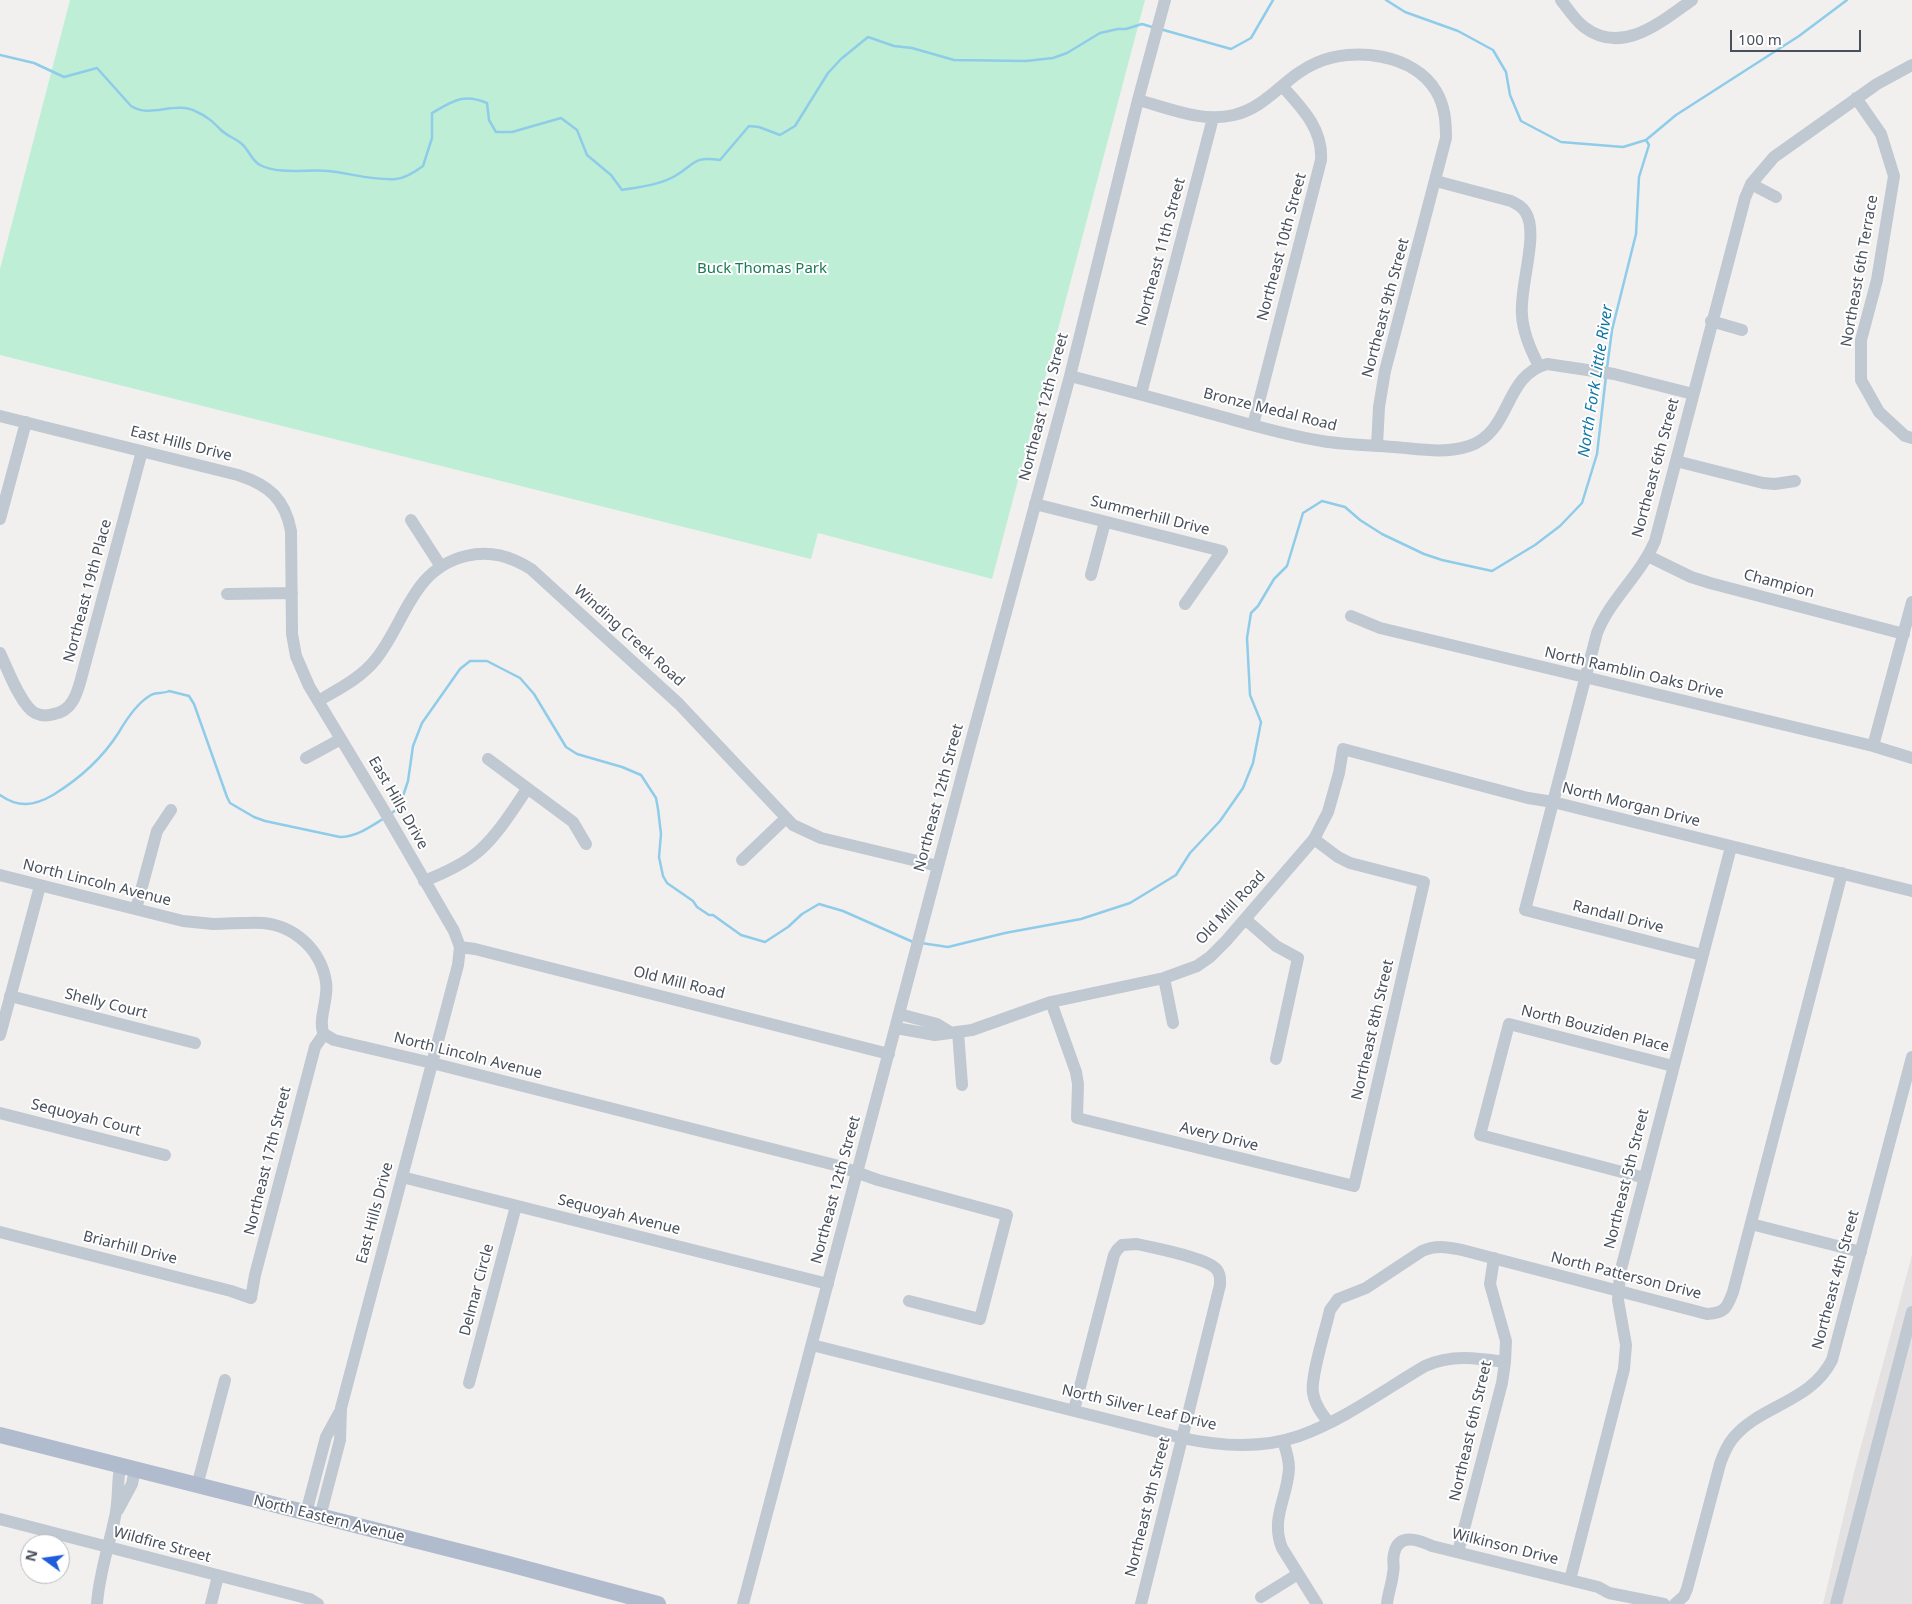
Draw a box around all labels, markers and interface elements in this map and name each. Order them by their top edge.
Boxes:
scale bar [1732,20,1863,52]
text: 100 m [1738,29,1782,49]
street label: Northeast 10th Street [1254,171,1310,323]
street label: Northeast 11th Street [1133,176,1189,328]
street label: Northeast 6th Terrace [1838,194,1882,348]
street label: Northeast 9th Street [1359,236,1413,380]
park label: Buck Thomas Park [697,260,827,278]
water label: North Fork Little River [1574,303,1618,459]
street label: Northeast 12th Street [1016,331,1072,483]
street label: Bronze Medal Road [1201,385,1339,435]
street label: Northeast 6th Street [1629,396,1683,540]
street label: East Hills Drive [128,423,234,465]
street label: Summerhill Drive [1089,492,1211,540]
street label: Northeast 19th Place [60,517,116,665]
street label: Champion [1742,566,1816,602]
street label: Winding Creek Road [570,582,688,690]
street label: North Ramblin Oaks Drive [1543,644,1725,702]
street label: Northeast 12th Street [911,722,967,874]
street label: East Hills Drive [364,753,432,853]
street label: North Morgan Drive [1560,779,1702,831]
street label: North Lincoln Avenue [21,856,173,910]
street label: Old Mill Road [1192,868,1270,948]
street label: Randall Drive [1571,897,1665,937]
street label: Northeast 8th Street [1348,958,1398,1102]
street label: Old Mill Road [631,963,727,1003]
street label: Shelly Court [63,985,149,1023]
street label: North Bouziden Place [1519,1002,1671,1056]
street label: North Lincoln Avenue [392,1029,544,1083]
street label: Northeast 17th Street [241,1085,295,1237]
street label: Sequoyah Court [29,1096,143,1140]
street label: Northeast 5th Street [1601,1107,1653,1251]
street label: Northeast 12th Street [808,1114,864,1266]
street label: Avery Drive [1178,1119,1260,1155]
street label: East Hills Drive [353,1160,397,1266]
street label: Sequoyah Avenue [556,1191,682,1239]
street label: Northeast 4th Street [1809,1208,1863,1352]
street label: Briarhill Drive [81,1228,179,1268]
street label: Delmar Circle [456,1242,498,1338]
street label: North Patterson Drive [1549,1249,1703,1303]
street label: Northeast 6th Street [1446,1359,1496,1503]
street label: North Silver Leaf Drive [1060,1381,1218,1435]
street label: Northeast 9th Street [1122,1435,1174,1579]
street label: North Eastern Avenue [252,1492,406,1546]
street label: Wildfire Street [111,1523,213,1567]
street label: Wilkinson Drive [1450,1525,1560,1569]
north arrow [20,1534,70,1584]
text: N [20,1548,42,1563]

